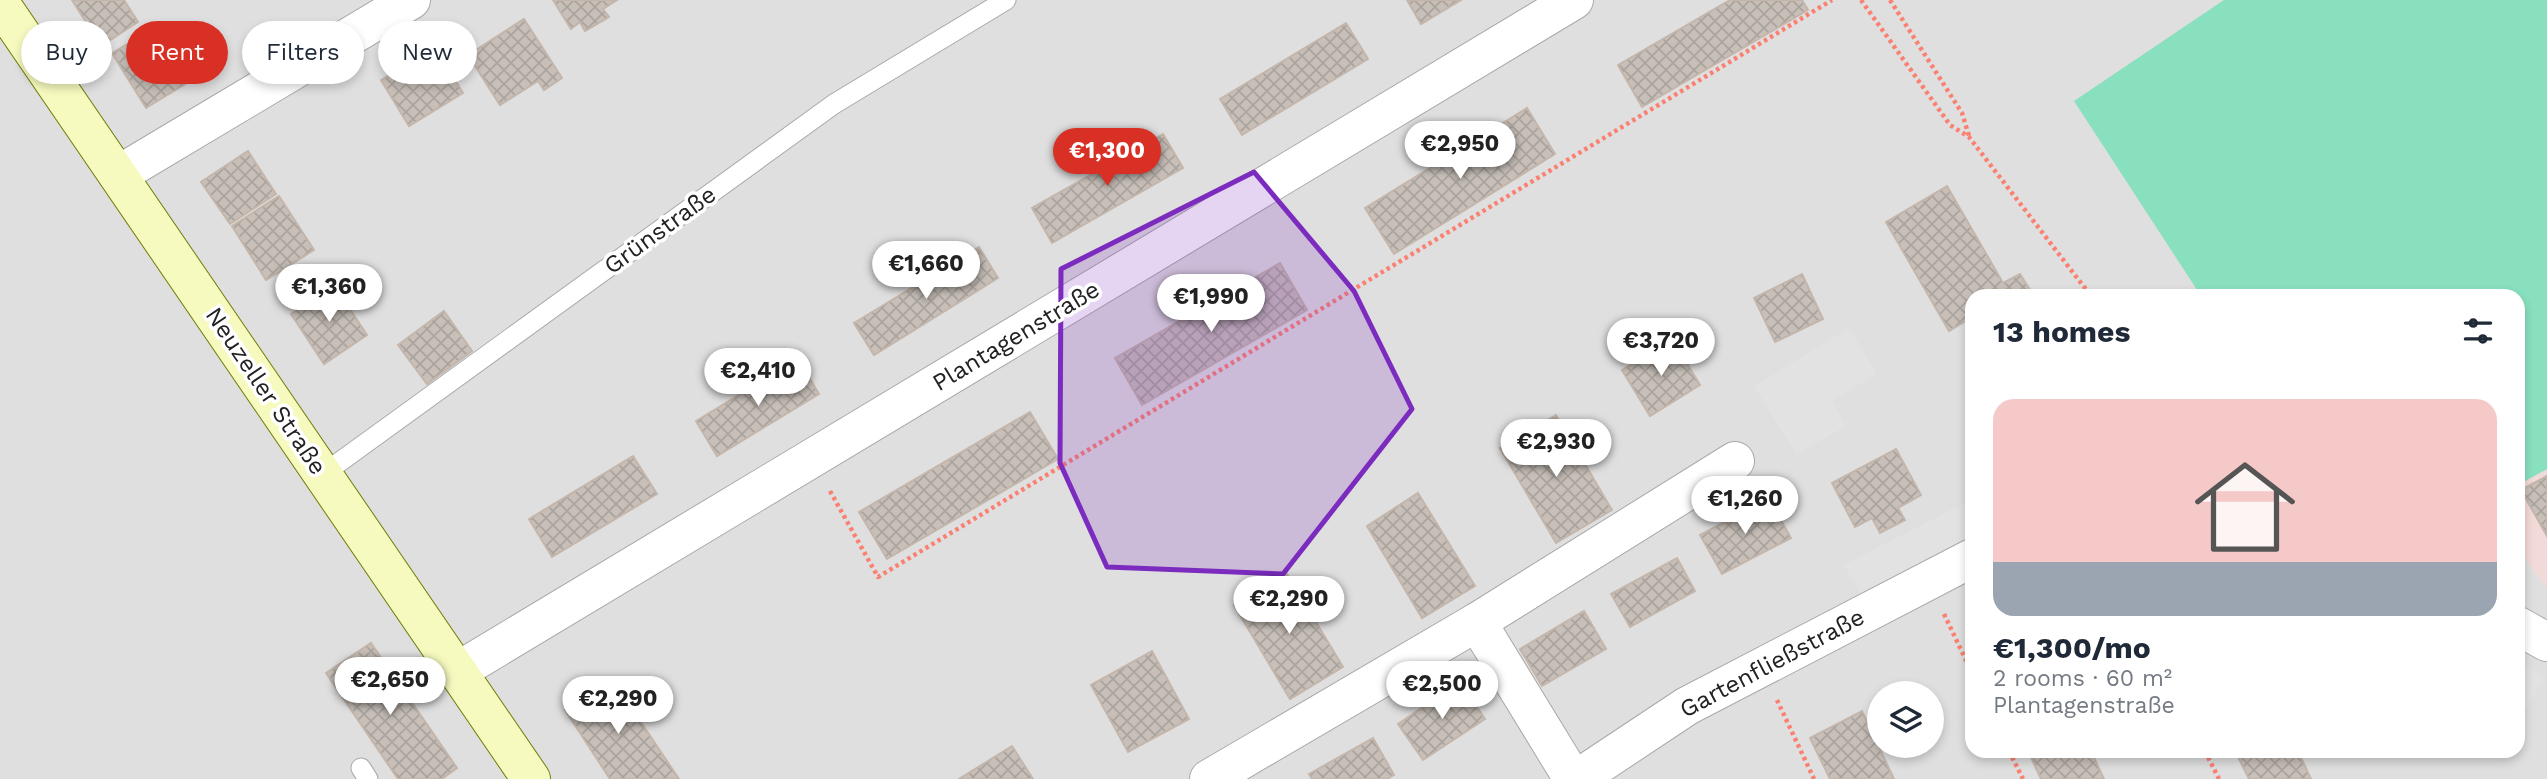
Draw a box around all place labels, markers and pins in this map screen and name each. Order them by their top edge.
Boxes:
pin: €2,950 [1403,122,1517,181]
pin: €1,300 [1050,128,1164,188]
pin: €1,660 [869,242,983,301]
pin: €1,360 [272,264,386,324]
pin: €1,990 [1154,274,1268,334]
pin: €3,720 [1604,318,1718,378]
pin: €2,410 [701,348,815,408]
pin: €2,930 [1499,420,1613,479]
pin: €1,260 [1688,476,1802,536]
pin: €2,290 [1232,576,1346,636]
pin: €2,650 [333,658,447,717]
pin: €2,500 [1385,662,1499,721]
pin: €2,290 [561,676,675,736]

